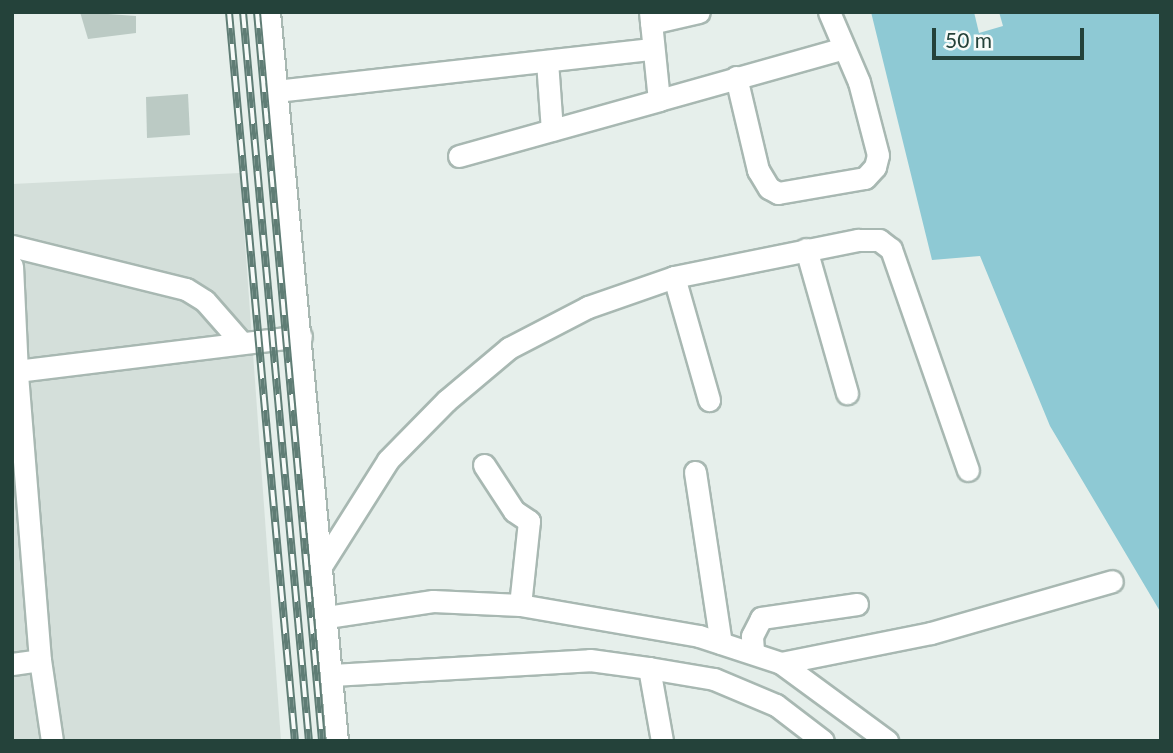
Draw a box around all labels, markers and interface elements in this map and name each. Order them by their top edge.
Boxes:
scale bar [935,14,1087,58]
text: 50 m [945,27,992,52]

